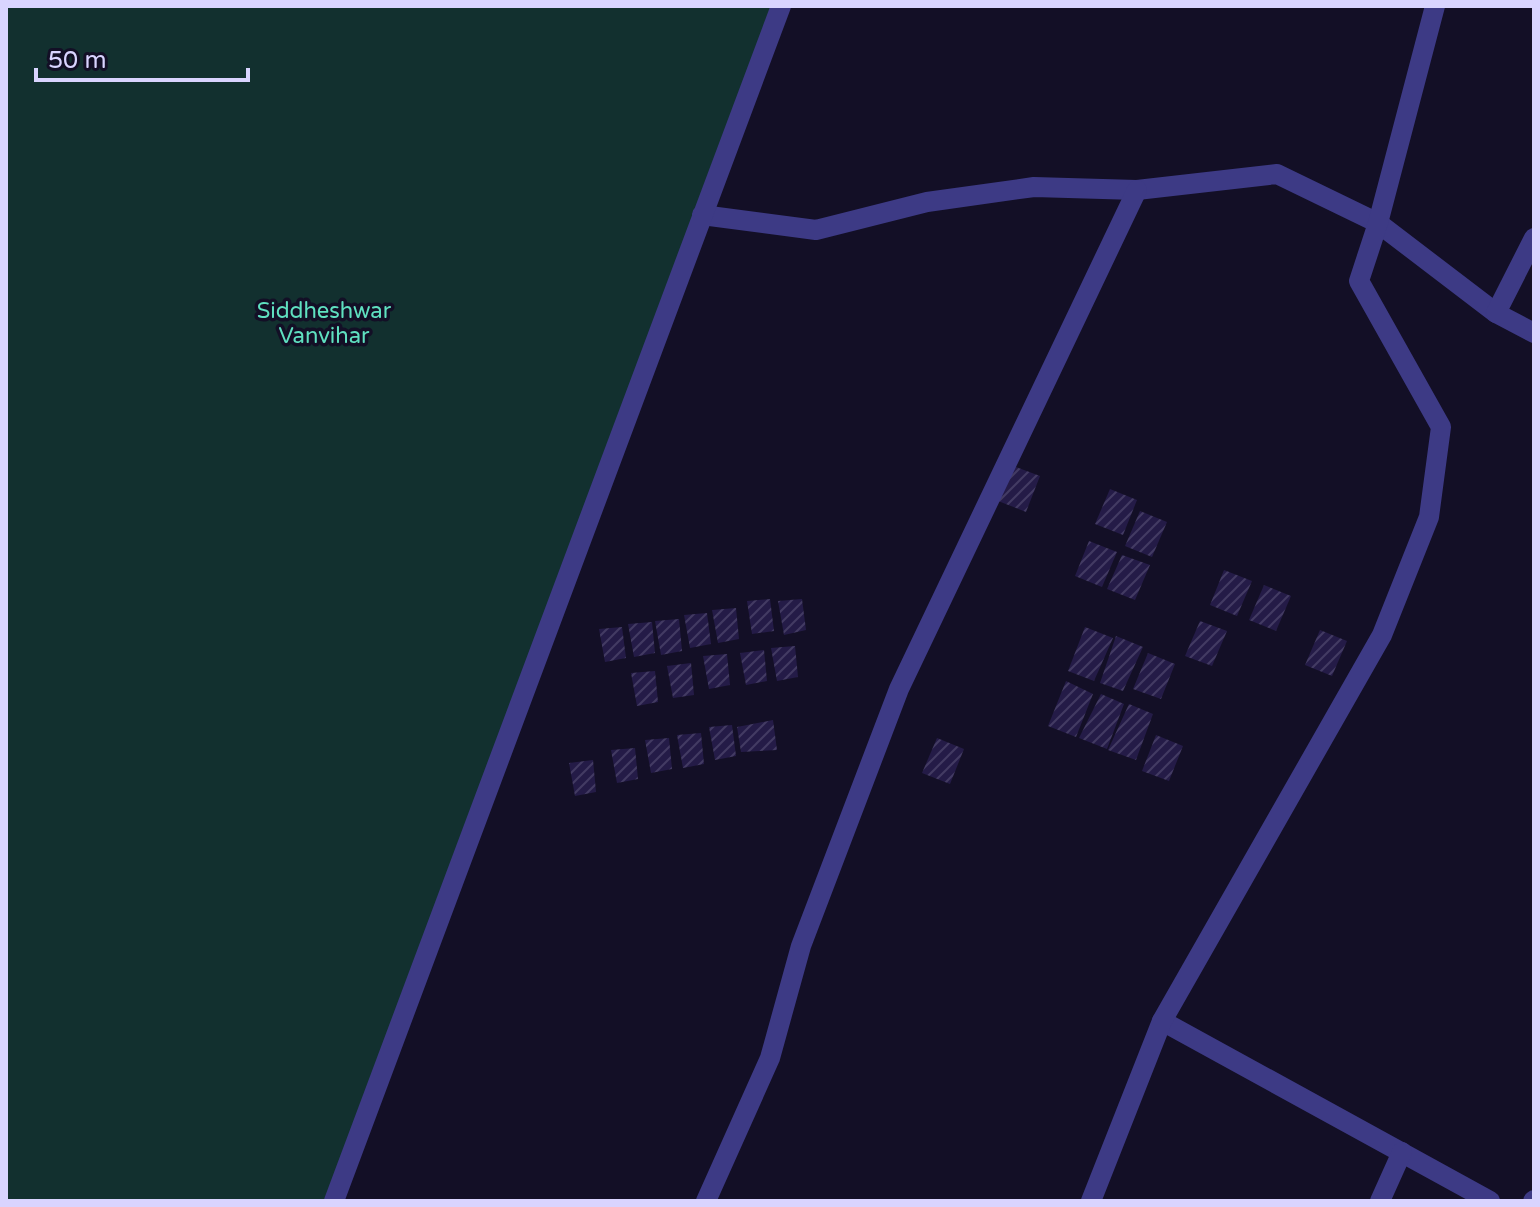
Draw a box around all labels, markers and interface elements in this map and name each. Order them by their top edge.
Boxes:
scale bar [36,32,248,82]
text: 50 m [48,46,106,75]
park label: Siddheshwar Vanvihar [257,298,392,349]

